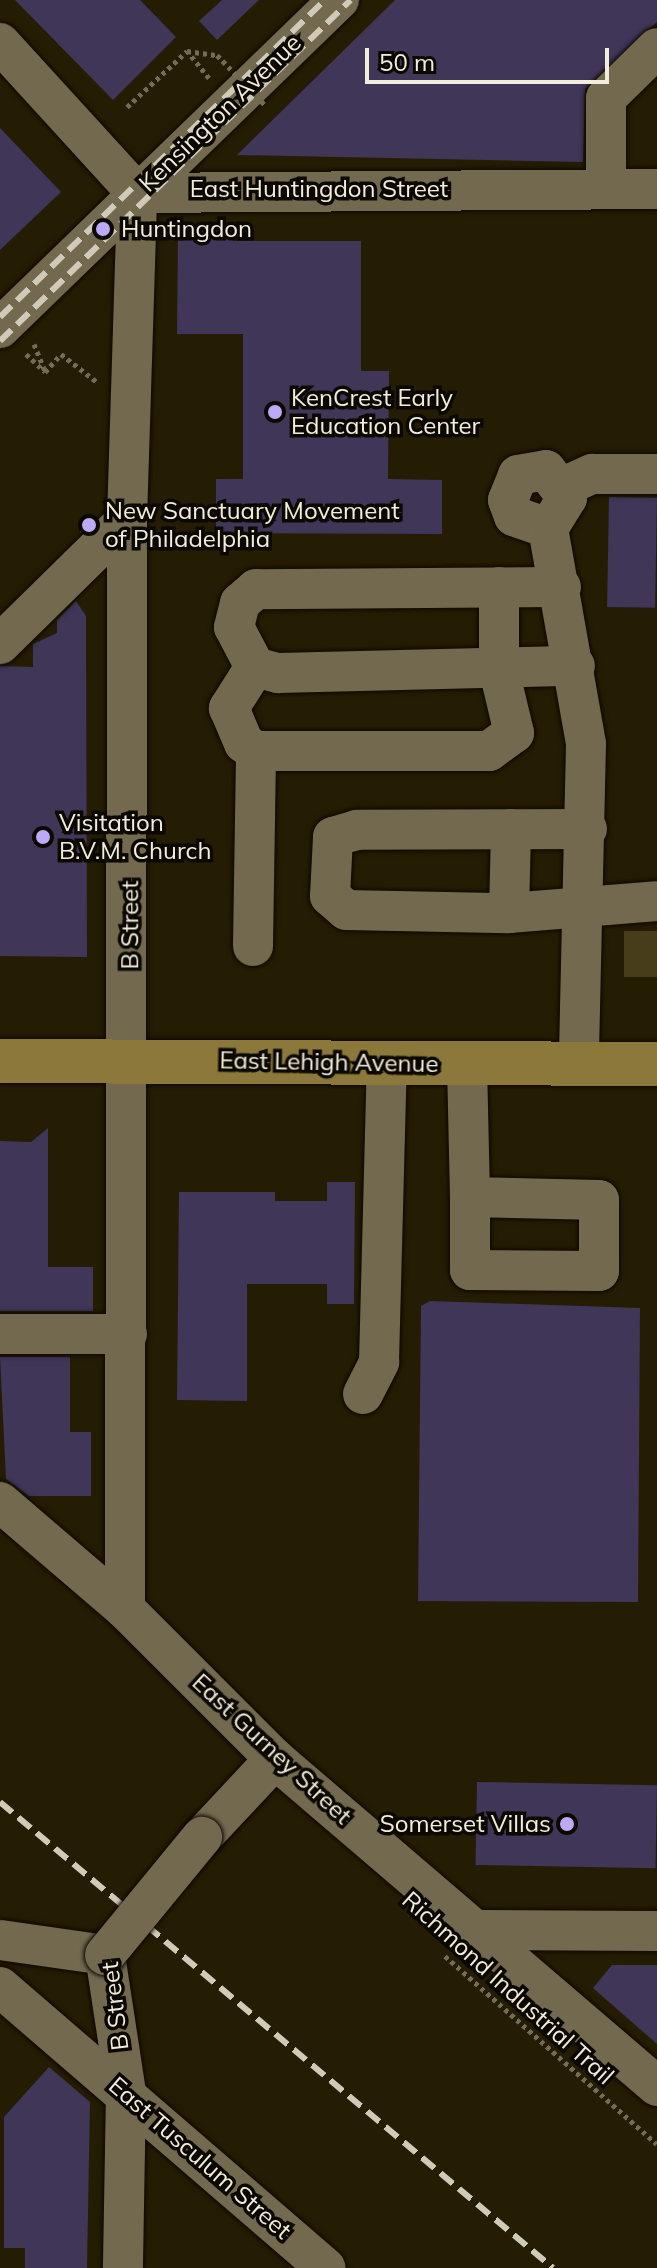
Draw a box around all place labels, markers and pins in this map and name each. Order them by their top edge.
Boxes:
place label: Huntingdon [121,215,252,243]
marker: Huntingdon [92,218,114,240]
place label: KenCrest Early Education Center [291,384,480,440]
marker: KenCrest Early Education Center [266,403,284,421]
place label: New Sanctuary Movement of Philadelphia [105,497,400,553]
marker: New Sanctuary Movement of Philadelphia [80,516,98,534]
place label: Visitation B.V.M. Church [59,809,211,865]
marker: Visitation B.V.M. Church [34,828,52,846]
place label: Somerset Villas [380,1810,551,1838]
marker: Somerset Villas [558,1815,576,1833]

